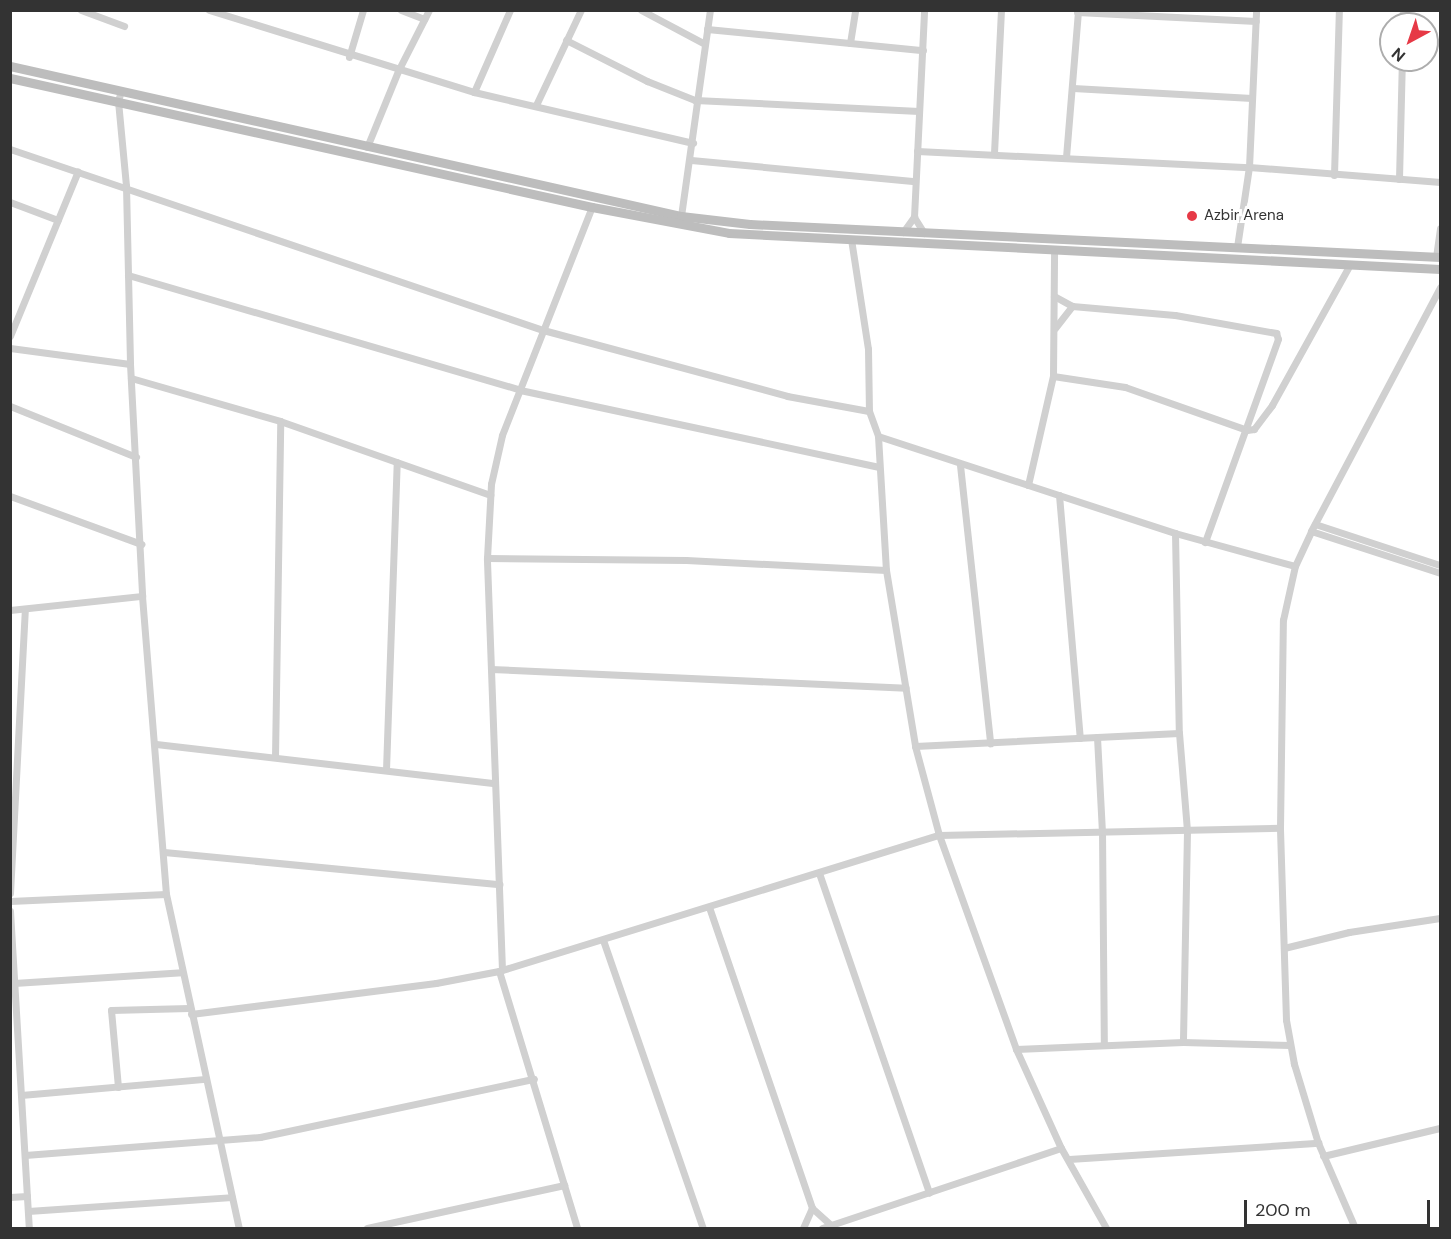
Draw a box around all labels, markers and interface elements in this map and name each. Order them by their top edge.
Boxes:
north arrow [1379,12,1439,72]
text: N [1387,43,1410,66]
place label: Azbir Arena [1204,207,1284,225]
marker: Azbir Arena [1185,209,1199,223]
scale bar [1247,1188,1433,1226]
text: 200 m [1255,1198,1311,1222]

